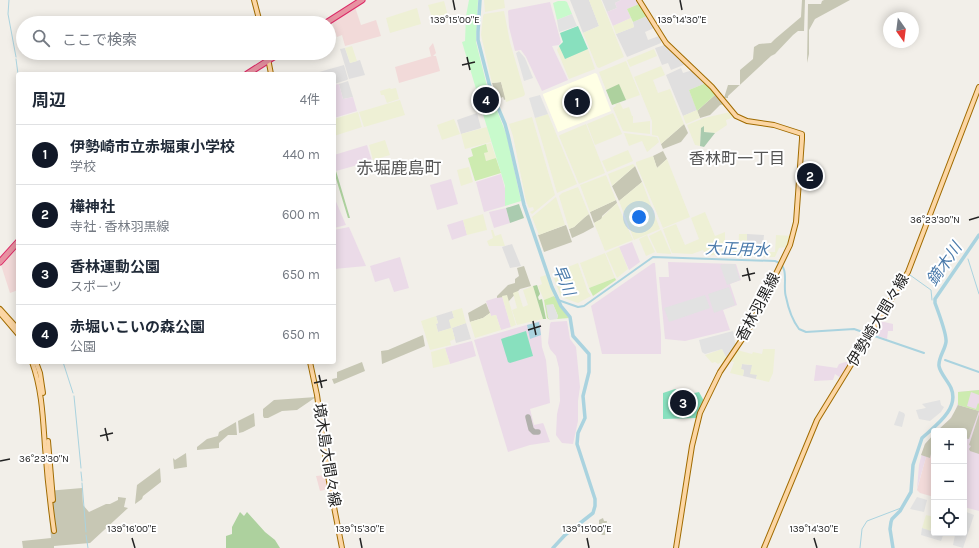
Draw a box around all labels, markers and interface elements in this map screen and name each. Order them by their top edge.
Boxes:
north arrow [883,12,919,48]
text: 139°15'00"E [430,14,480,26]
text: 139°14'30"E [657,14,707,26]
search box [16,16,336,60]
icon: search [30,27,52,49]
text: ここで検索 [62,31,137,49]
pin: 4 [473,85,499,115]
pin: 1 [564,87,590,117]
text: 周辺 [32,90,66,110]
text: 4件 [300,92,320,107]
text: 伊勢崎市立赤堀東小学校 [70,138,235,156]
text: 1 [43,147,47,162]
text: 440 m [283,147,320,162]
district label: 香林町一丁目 [689,149,785,168]
district label: 赤堀鹿島町 [357,158,442,178]
text: 学校 [70,159,96,174]
pin: 2 [797,161,823,191]
text: 樺神社 [70,198,115,216]
text: 2 [41,207,49,222]
text: 600 m [282,207,320,222]
your location [629,207,649,227]
text: 36°23'30"N [910,214,960,226]
text: 寺社 · 香林羽黒線 [70,219,170,234]
water label: 鏑木川 [922,237,967,289]
water label: 大正用水 [705,238,771,260]
text: 香林運動公園 [70,258,160,276]
water label: 早川 [549,262,580,300]
text: 3 [41,267,49,282]
text: 650 m [282,267,320,282]
street label: 香林羽黒線 [732,270,784,344]
street label: 伊勢崎大間々線 [843,270,913,370]
text: スポーツ [70,279,122,294]
text: 赤堀いこいの森公園 [70,318,205,336]
text: 4 [41,327,49,342]
text: 650 m [282,327,320,342]
text: 公園 [70,339,96,354]
pin: 3 [670,388,696,418]
street label: 境木島大間々線 [310,402,344,508]
map controls [931,428,967,536]
button: + [931,428,967,464]
text: 36°23'30"N [19,453,69,465]
button: − [931,464,967,500]
button: locate [931,500,967,536]
text: 139°16'00"E [107,523,157,535]
text: 139°15'30"E [335,523,385,535]
text: 139°15'00"E [562,523,612,535]
text: 139°14'30"E [789,523,839,535]

